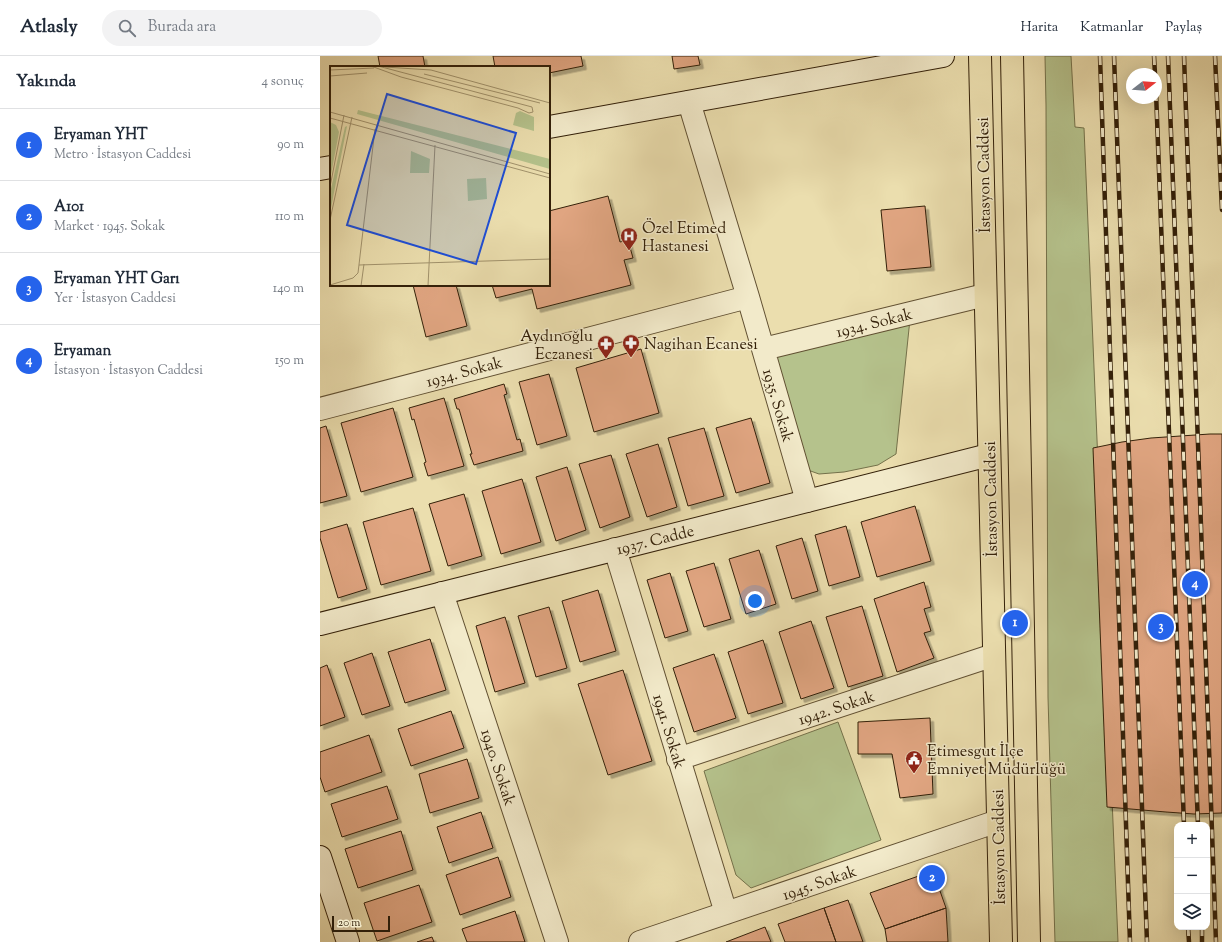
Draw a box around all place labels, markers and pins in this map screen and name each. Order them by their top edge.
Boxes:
place label: Özel Etimed Hastanesi [642,218,726,259]
hospital icon: Özel Etimed Hastanesi [619,226,639,251]
place label: Aydınoğlu Eczanesi [520,326,593,367]
pharmacy icon: Nagihan Ecanesi [621,333,641,358]
pharmacy icon: Aydınoğlu Eczanesi [596,334,616,359]
place label: Nagihan Ecanesi [644,334,758,357]
pin: 4 [1182,569,1208,599]
pin: 1 [1002,608,1028,638]
pin: 3 [1148,612,1174,642]
place label: Etimesgut İlçe Emniyet Müdürlüğü [927,741,1066,782]
public building icon: Etimesgut İlçe Emniyet Müdürlüğü [904,749,924,774]
pin: 2 [919,863,945,893]

